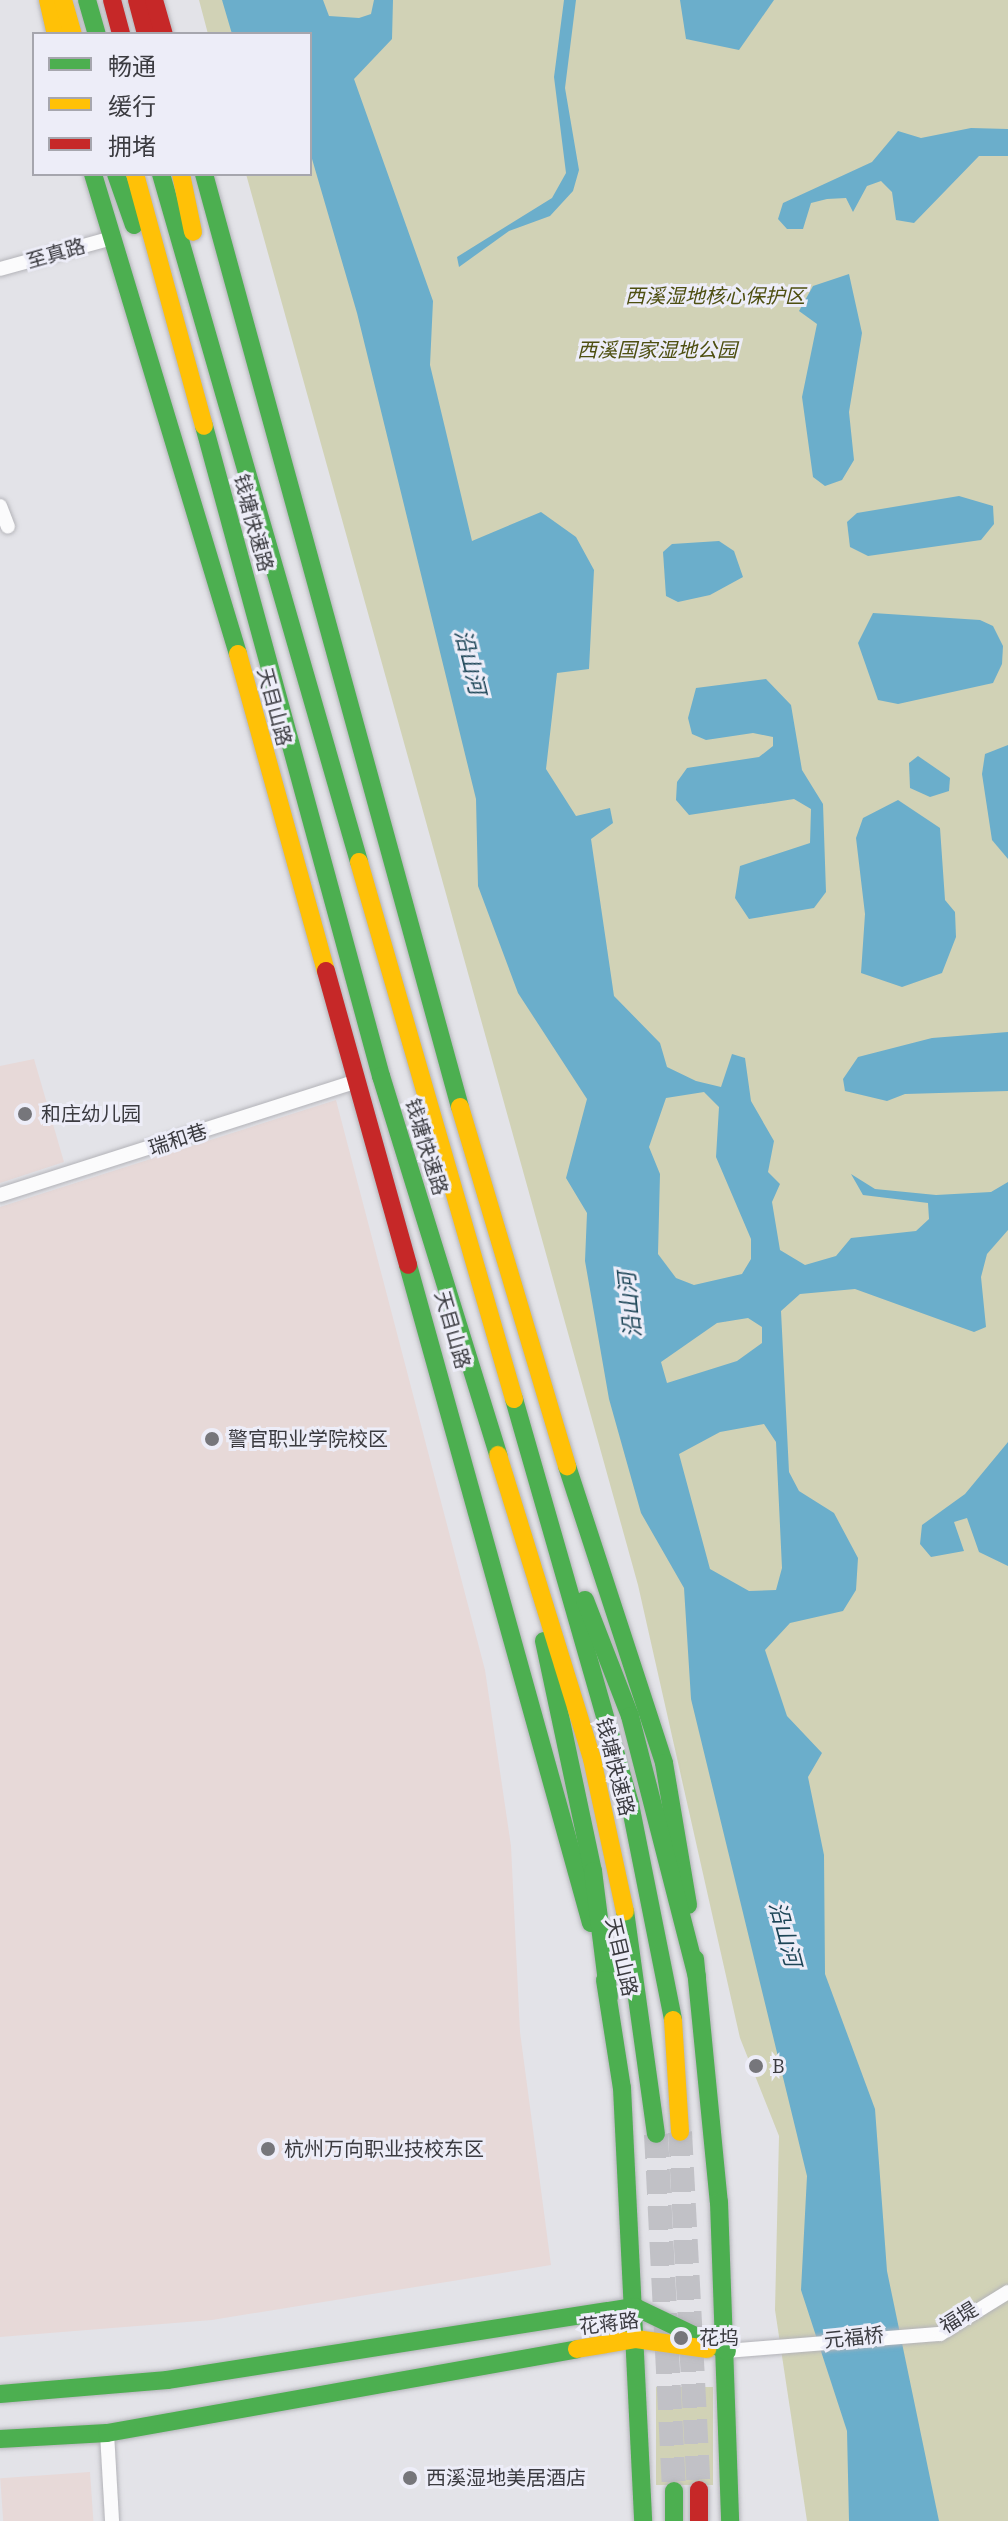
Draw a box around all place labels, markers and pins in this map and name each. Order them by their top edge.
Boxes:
place label: 和庄幼儿园 [41,1102,141,1126]
marker: 和庄幼儿园 [16,1105,34,1123]
place label: 警官职业学院校区 [228,1427,388,1451]
marker: 警官职业学院校区 [203,1430,221,1448]
place label: B [772,2054,785,2078]
marker: B [747,2057,765,2075]
place label: 杭州万向职业技校东区 [284,2137,484,2161]
marker: 杭州万向职业技校东区 [259,2140,277,2158]
place label: 花坞 [699,2326,739,2350]
marker: 花坞 [670,2327,692,2349]
place label: 西溪湿地美居酒店 [426,2466,586,2490]
marker: 西溪湿地美居酒店 [401,2469,419,2487]

